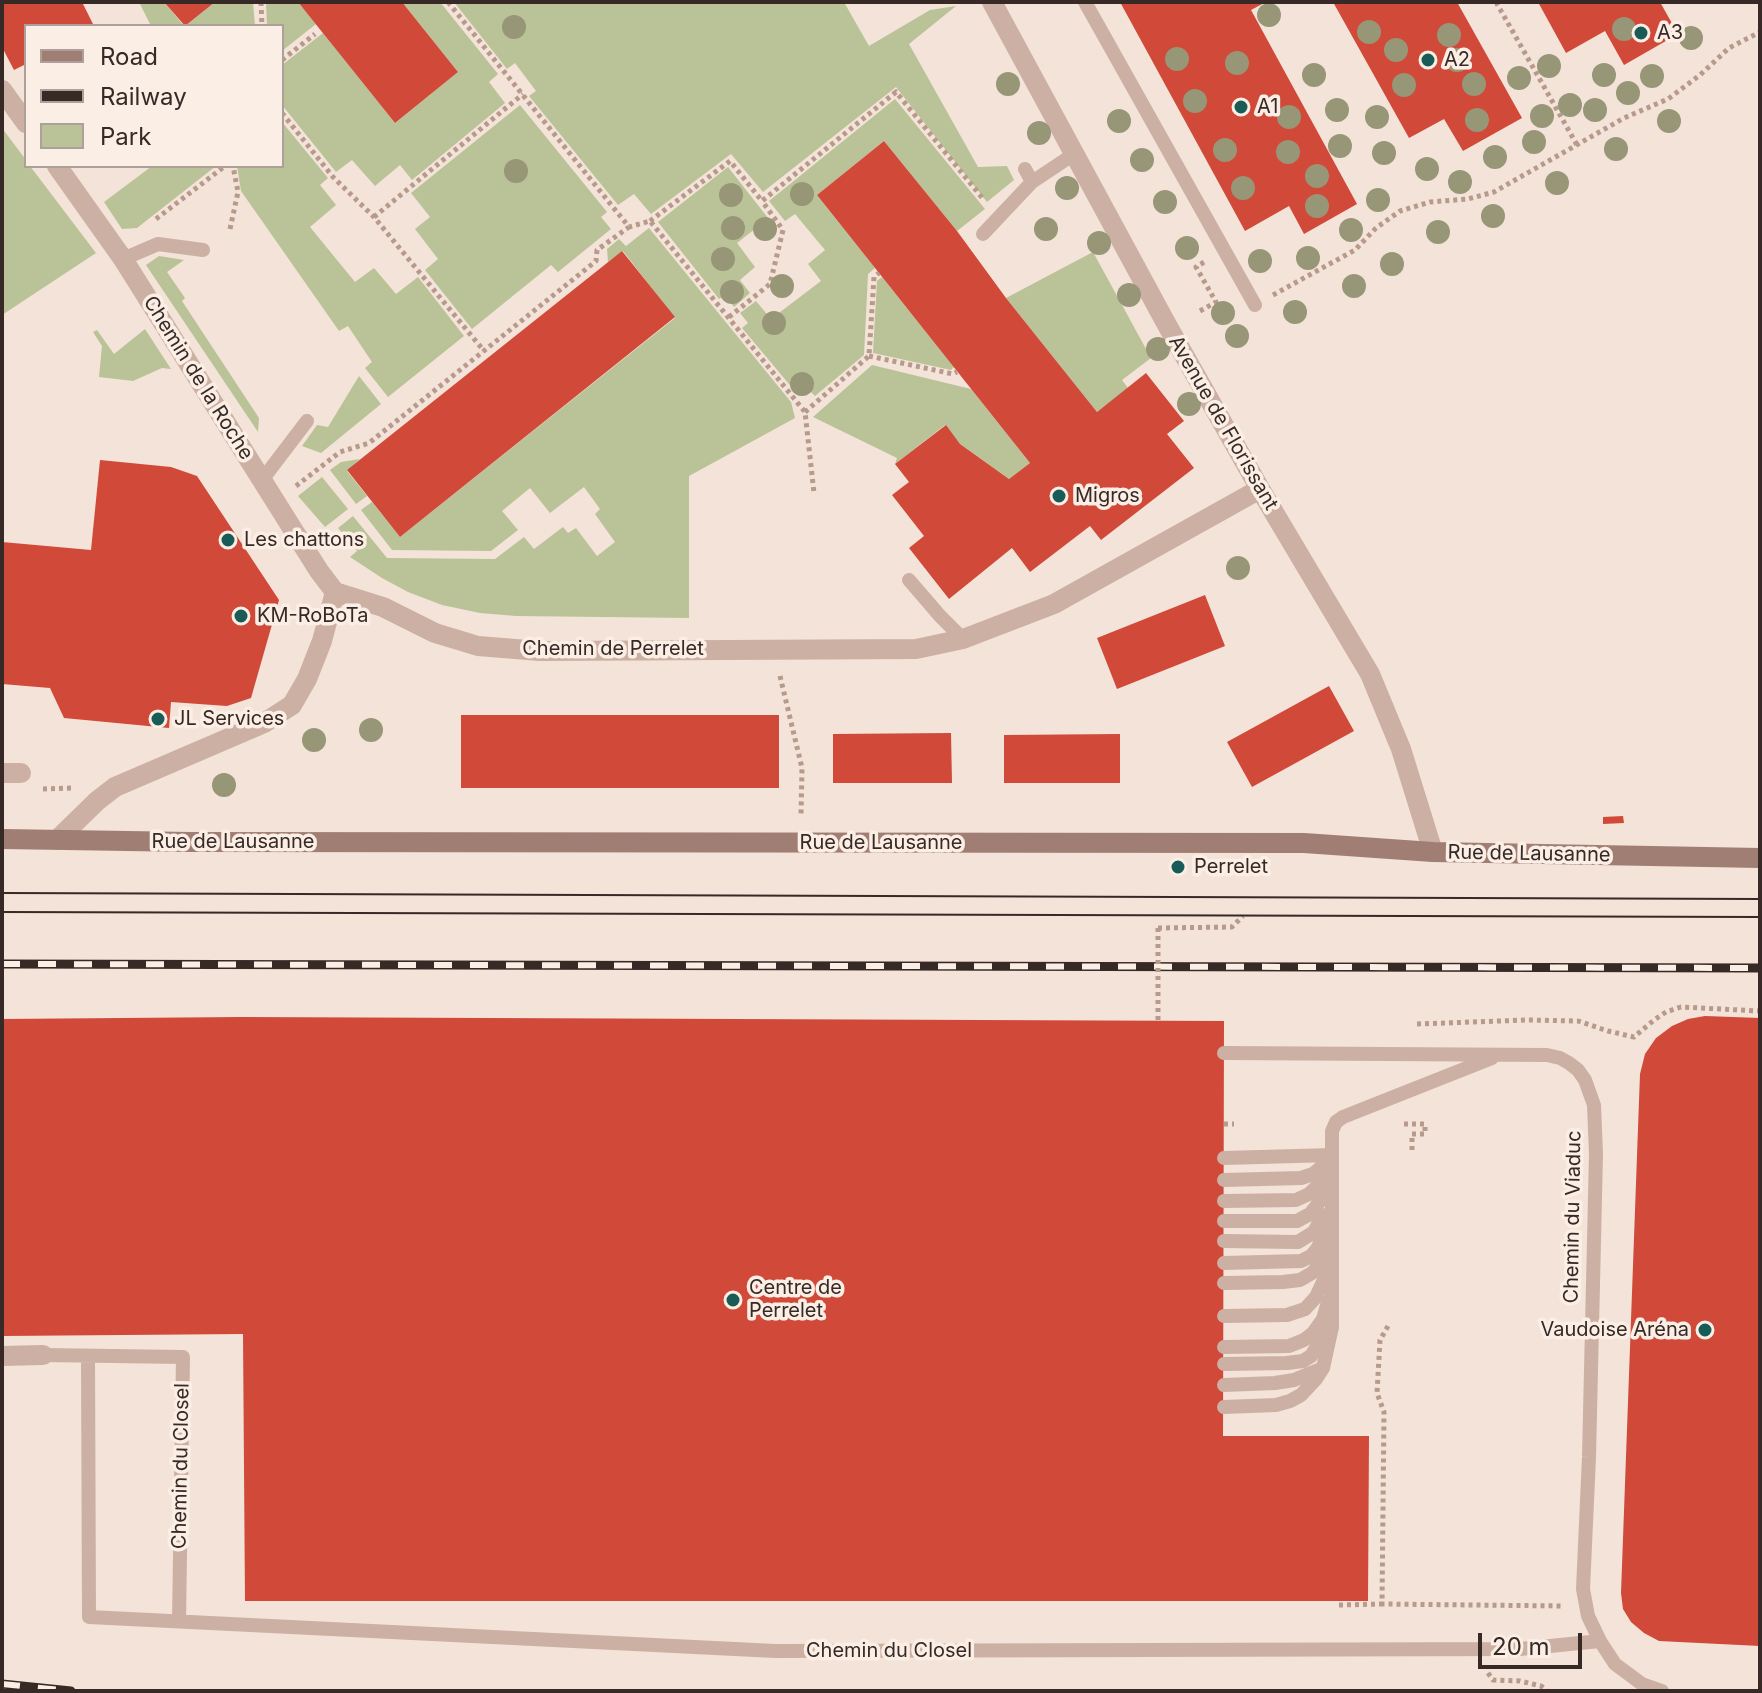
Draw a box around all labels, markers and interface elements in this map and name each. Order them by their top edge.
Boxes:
place label: A3 [1657,21,1683,45]
legend [24,24,284,168]
marker: A3 [1632,24,1650,42]
text: Road [100,42,158,71]
place label: A2 [1444,48,1470,72]
marker: A2 [1419,51,1437,69]
text: Railway [100,82,187,111]
place label: A1 [1257,95,1278,119]
marker: A1 [1232,98,1250,116]
text: Park [100,122,151,151]
street label: Chemin de la Roche [138,292,258,464]
street label: Avenue de Florissant [1163,332,1283,514]
place label: Migros [1075,484,1140,508]
marker: Migros [1050,487,1068,505]
place label: Les chattons [244,528,364,552]
marker: Les chattons [219,531,237,549]
place label: KM-RoBoTa [257,604,368,628]
marker: KM-RoBoTa [232,607,250,625]
street label: Chemin de Perrelet [522,637,704,661]
place label: JL Services [174,707,284,731]
marker: JL Services [149,710,167,728]
street label: Rue de Lausanne [152,830,314,854]
street label: Rue de Lausanne [800,831,962,855]
street label: Rue de Lausanne [1447,841,1611,867]
place label: Perrelet [1194,855,1268,879]
marker: Perrelet [1169,858,1187,876]
street label: Chemin du Viaduc [1559,1130,1587,1304]
place label: Centre de Perrelet [749,1276,842,1323]
marker: Centre de Perrelet [724,1291,742,1309]
place label: Vaudoise Aréna [1541,1318,1689,1342]
marker: Vaudoise Aréna [1696,1321,1714,1339]
street label: Chemin du Closel [168,1383,194,1549]
scale bar [1482,1617,1586,1667]
text: 20 m [1492,1632,1550,1661]
street label: Chemin du Closel [806,1639,972,1663]

